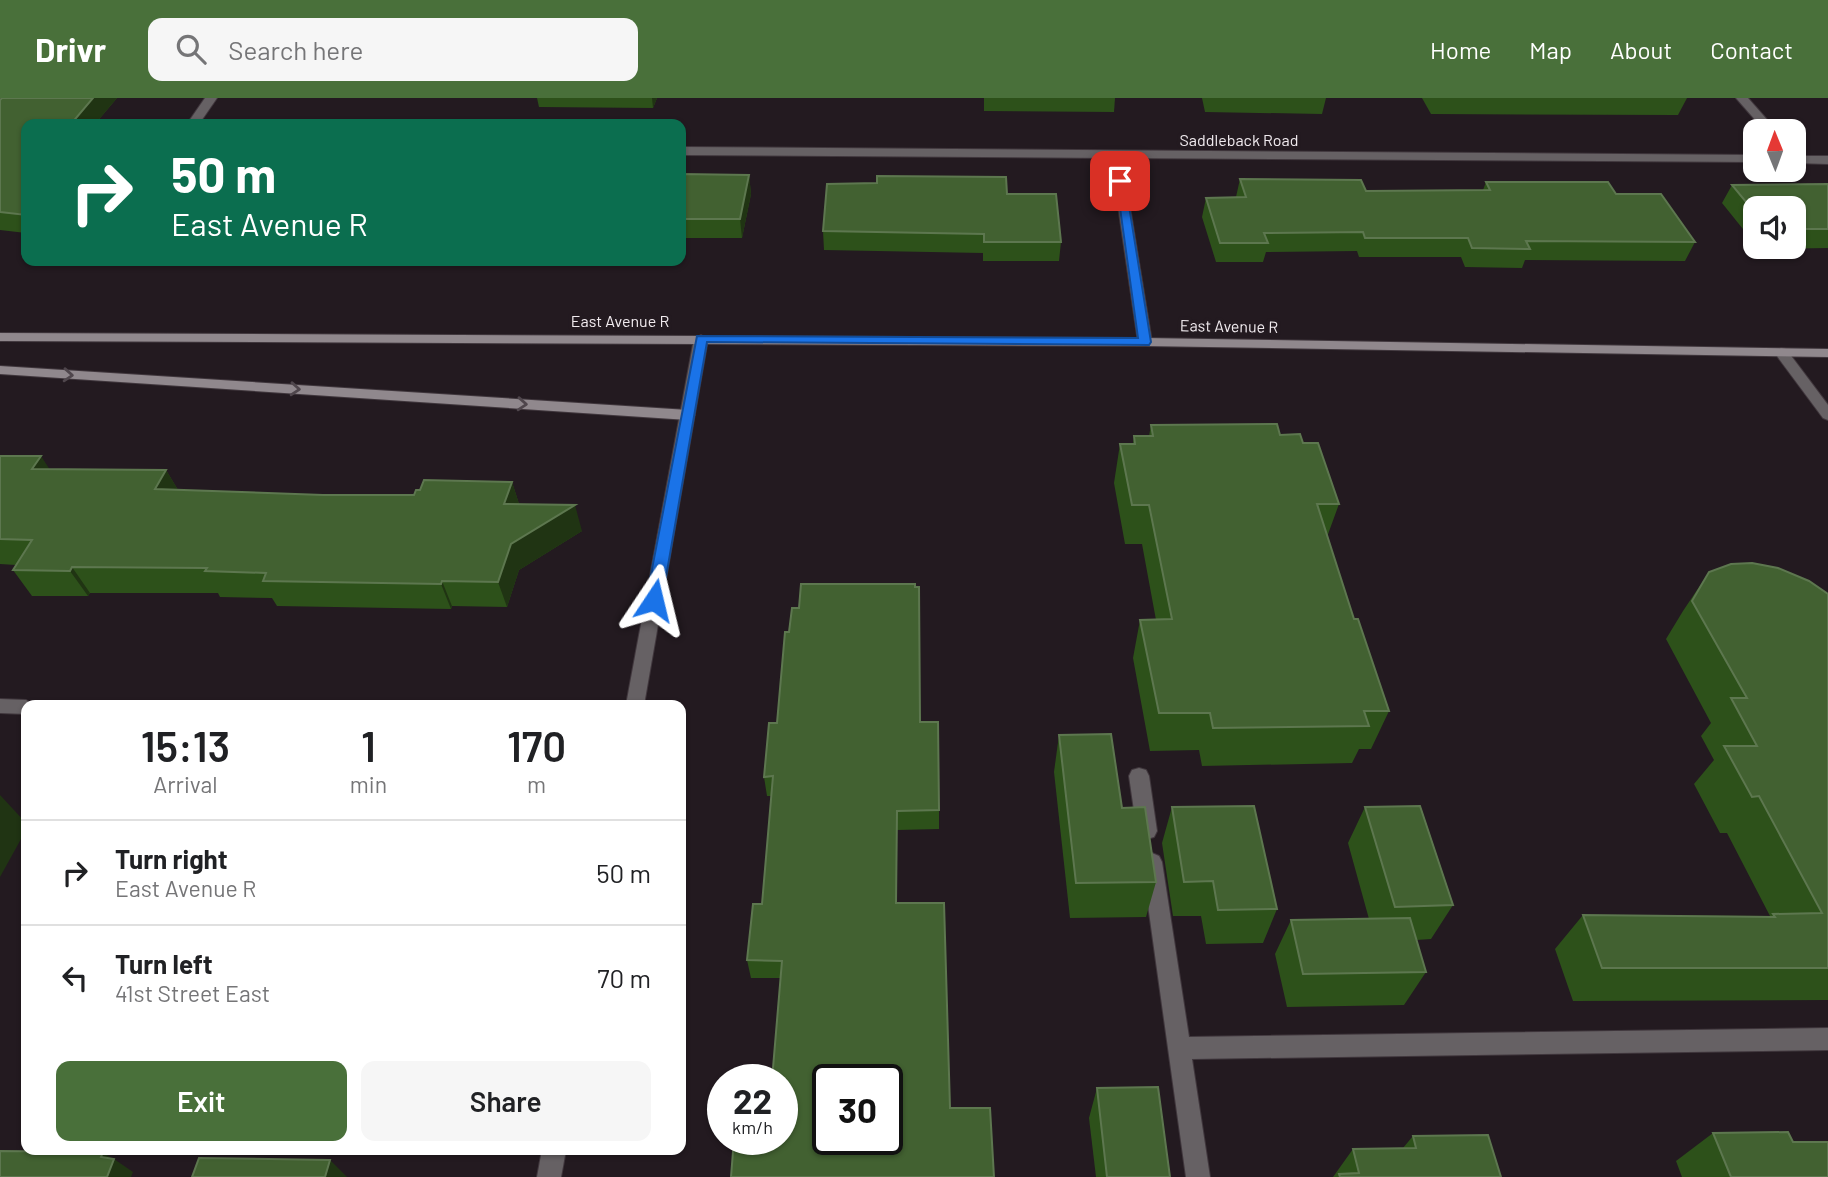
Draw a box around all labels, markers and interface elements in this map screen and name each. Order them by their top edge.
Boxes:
search box [148,18,638,81]
text: Drivr [35,29,106,69]
icon: search [172,30,210,68]
text: Search here [228,34,363,65]
text: Home [1430,35,1491,64]
text: Map [1529,35,1572,64]
text: About [1610,35,1672,64]
text: Contact [1710,35,1793,64]
north arrow [1743,119,1806,182]
map controls [1743,119,1806,259]
street label: Saddleback Road [1180,130,1299,149]
text: 50 m [171,144,276,203]
icon: right [56,147,147,238]
pin [1090,151,1150,211]
icon: arrive [1101,162,1139,200]
button: sound [1743,196,1806,259]
text: East Avenue R [171,204,368,242]
street label: East Avenue R [571,311,669,330]
street label: East Avenue R [1180,315,1279,336]
one-way arrow [63,367,74,382]
one-way arrow [290,381,301,396]
one-way arrow [517,396,528,411]
position arrow [617,563,691,637]
text: 15:13 [141,720,230,770]
text: 1 [361,720,376,770]
text: 170 [507,720,566,770]
text: Arrival [153,770,218,798]
text: min [350,770,387,798]
text: m [527,770,546,798]
text: Turn right [115,843,228,874]
icon: right [56,854,94,892]
text: 50 m [596,857,651,888]
text: East Avenue R [115,874,256,902]
text: Turn left [115,948,213,979]
icon: left [56,959,94,997]
text: 70 m [597,962,651,993]
text: 41st Street East [115,979,270,1007]
button: Exit [56,1061,347,1141]
button: Share [361,1061,651,1141]
speed limit sign: 30 [812,1064,903,1155]
text: 22 [733,1079,772,1121]
text: km/h [732,1116,773,1138]

